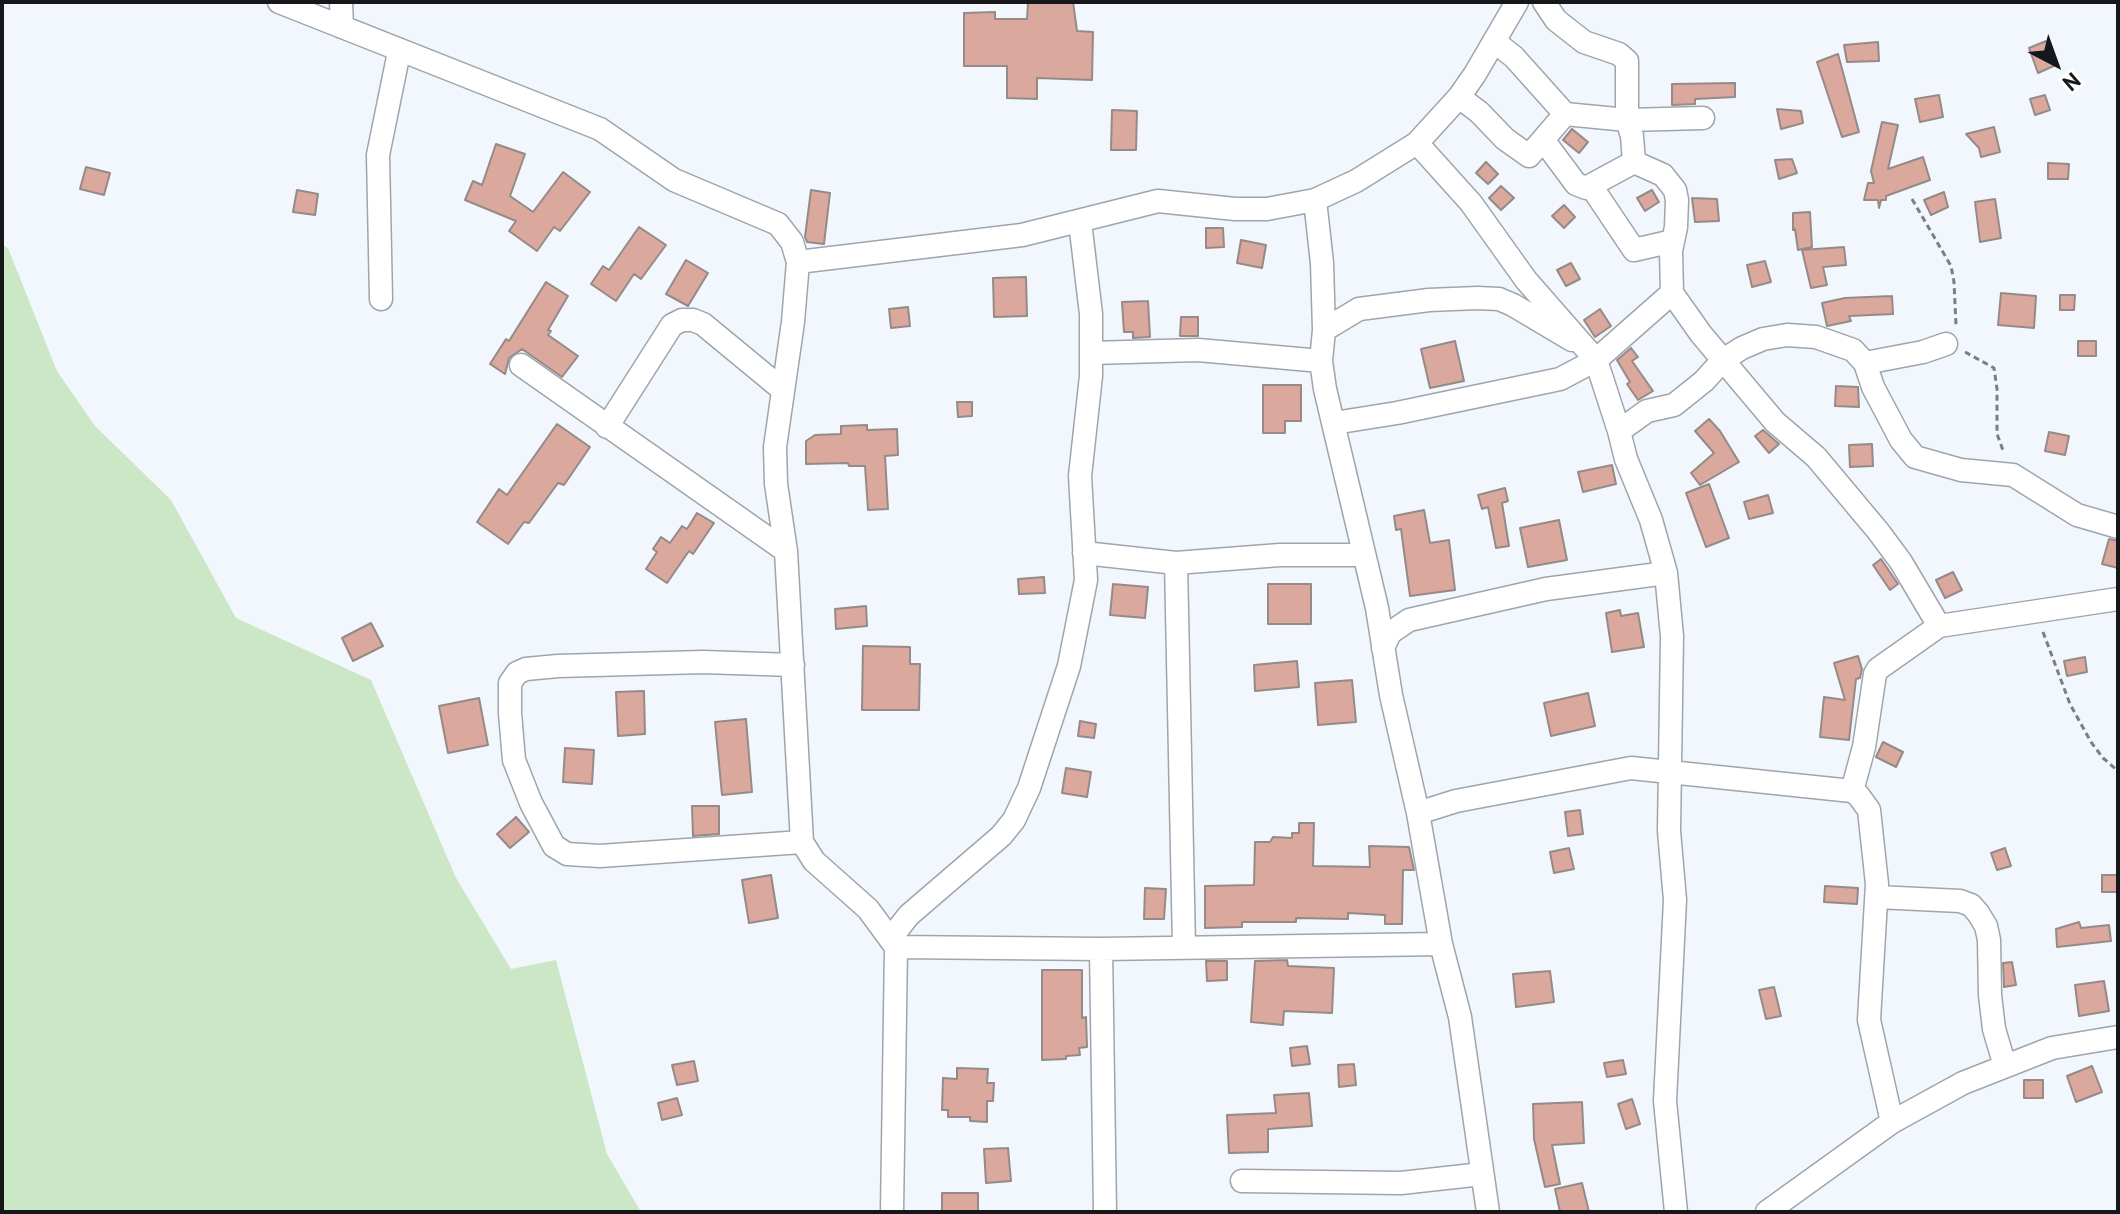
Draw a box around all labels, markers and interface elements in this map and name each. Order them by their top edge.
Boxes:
north arrow [2016,24,2096,104]
text: N [2057,67,2086,97]

